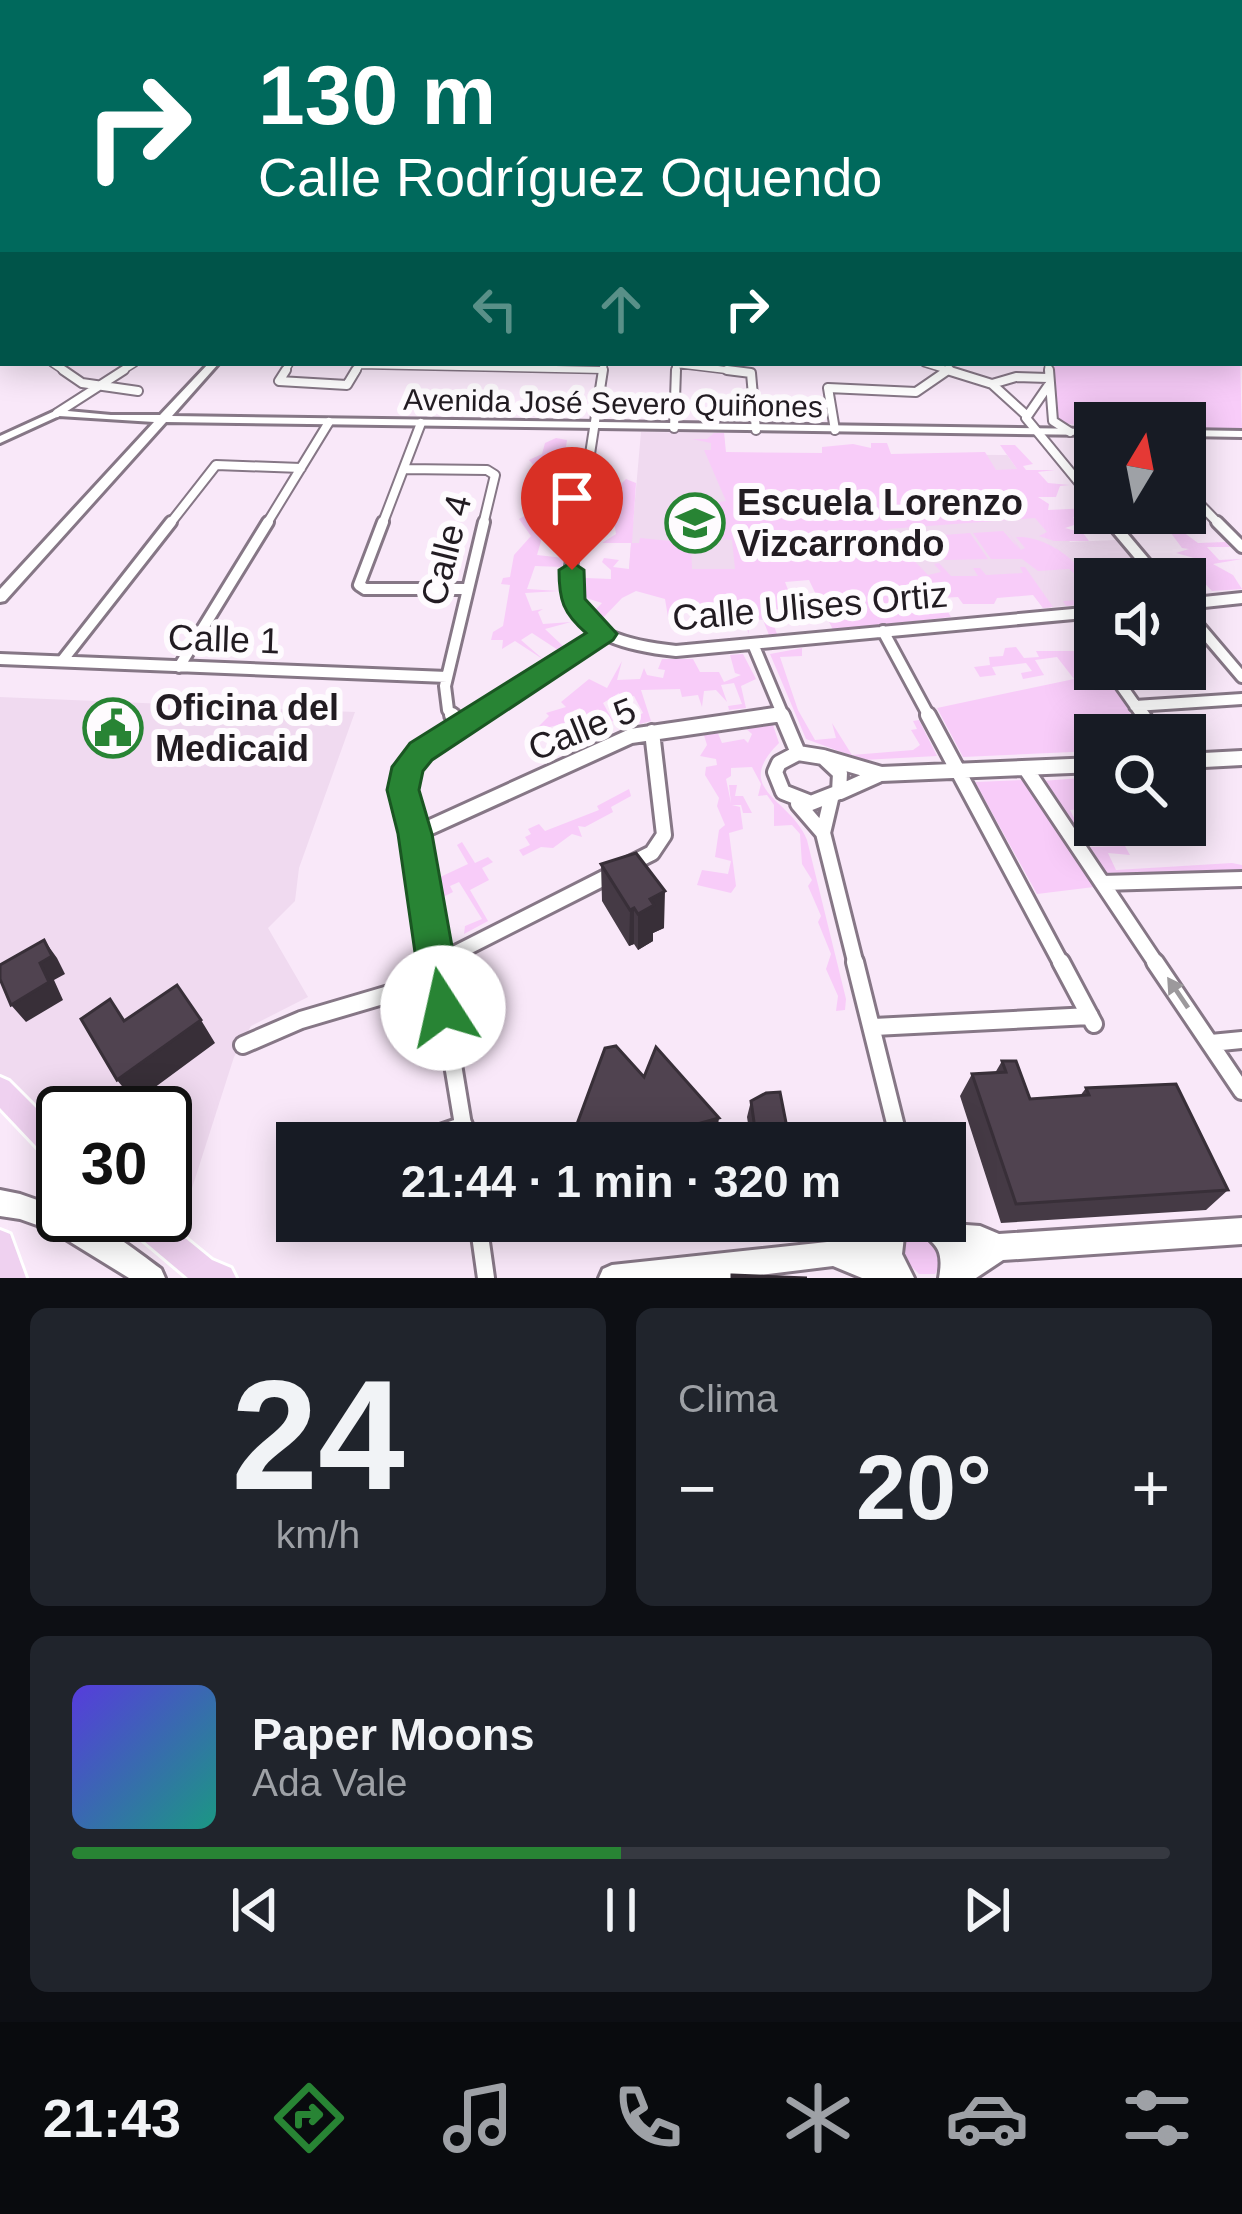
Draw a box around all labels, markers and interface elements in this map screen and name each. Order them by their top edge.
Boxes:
icon: right [60,48,216,204]
text: 130 m [258,48,496,142]
text: Calle Rodríguez Oquendo [258,147,882,207]
icon: left [462,276,528,342]
icon: ahead [588,276,654,342]
icon: right [714,276,780,342]
street label: Avenida José Severo Quiñones [403,383,823,423]
north arrow [1074,402,1206,534]
map controls [1074,402,1206,846]
pin [521,447,623,570]
icon: arrive [539,465,605,531]
place label: Escuela Lorenzo Vizcarrondo [737,482,1023,564]
street label: Calle 4 [413,491,479,609]
school or university icon: Escuela Lorenzo Vizcarrondo [664,492,726,554]
button: sound [1074,558,1206,690]
street label: Calle Ulises Ortiz [671,574,949,638]
street label: Calle 1 [167,617,281,661]
place label: Oficina del Medicaid [155,687,339,769]
street label: Calle 5 [522,689,642,769]
public building icon: Oficina del Medicaid [82,697,144,759]
button: search [1074,714,1206,846]
position arrow [380,945,506,1071]
one-way arrow [1167,977,1189,1010]
speed limit sign: 30 [36,1086,192,1242]
text: 21:44 · 1 min · 320 m [401,1156,841,1207]
text: 24 [231,1348,405,1522]
text: Clima [678,1377,778,1420]
text: 20° [856,1438,992,1538]
text: − [678,1451,717,1525]
text: + [1131,1451,1170,1525]
text: km/h [276,1513,360,1556]
text: Paper Moons [252,1709,535,1760]
text: Ada Vale [252,1761,407,1804]
icon: previous [222,1877,288,1943]
icon: pause [588,1877,654,1943]
icon: next [954,1877,1020,1943]
icon: directions [267,2076,351,2160]
icon: music [436,2076,520,2160]
icon: phone [606,2076,690,2160]
icon: climate [776,2076,860,2160]
icon: car [945,2076,1029,2160]
icon: filters [1115,2076,1199,2160]
text: 21:43 [43,2088,181,2148]

